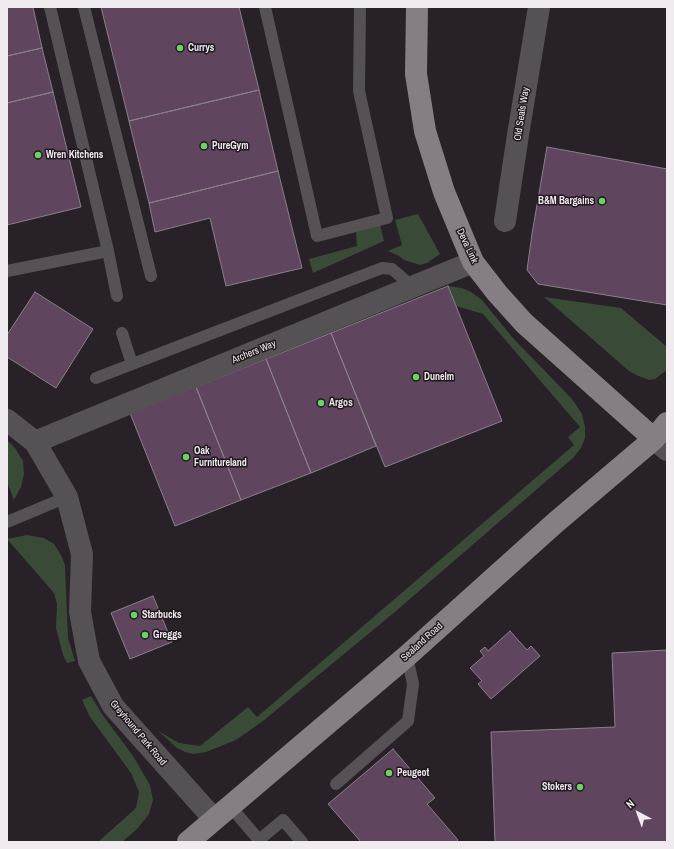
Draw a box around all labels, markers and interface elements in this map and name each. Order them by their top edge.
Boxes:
place label: Currys [188,42,214,54]
marker: Currys [175,43,185,53]
street label: Old Seals Way [512,86,532,142]
place label: PureGym [212,140,248,152]
marker: PureGym [199,141,209,151]
place label: Wren Kitchens [46,149,103,161]
marker: Wren Kitchens [33,150,43,160]
place label: B&M Bargains [538,195,594,207]
marker: B&M Bargains [597,196,607,206]
street label: Deva Link [454,227,480,265]
street label: Archers Way [230,338,278,366]
place label: Dunelm [424,371,454,383]
marker: Dunelm [411,372,421,382]
place label: Argos [329,397,353,409]
marker: Argos [316,398,326,408]
place label: Oak Furnitureland [194,445,247,468]
marker: Oak Furnitureland [181,452,191,462]
place label: Starbucks [142,609,182,621]
marker: Starbucks [129,610,139,620]
street label: Sealand Road [399,620,445,664]
place label: Greggs [153,629,182,641]
marker: Greggs [140,630,150,640]
street label: Greyhound Park Road [107,698,169,768]
place label: Peugeot [397,767,429,779]
marker: Peugeot [384,768,394,778]
place label: Stokers [542,781,572,793]
marker: Stokers [575,782,585,792]
north arrow [618,793,658,833]
text: N [623,797,637,811]

